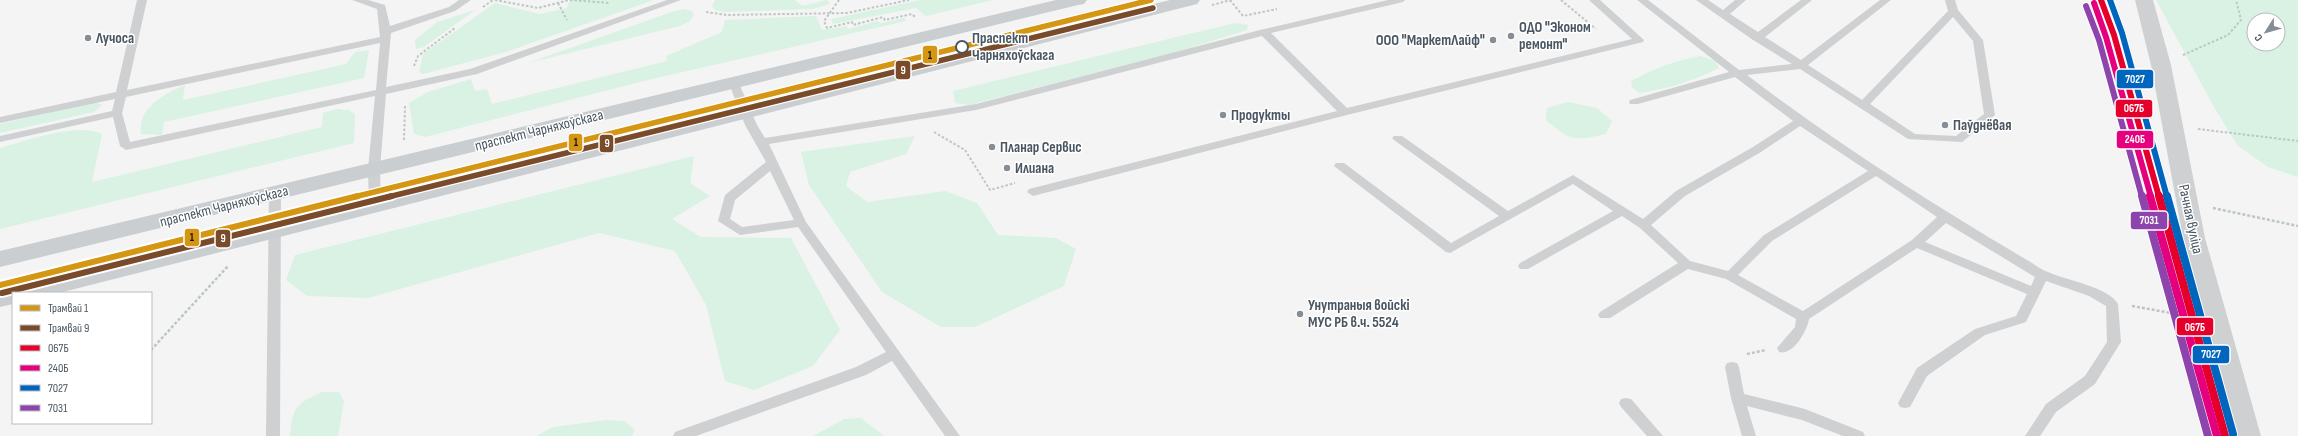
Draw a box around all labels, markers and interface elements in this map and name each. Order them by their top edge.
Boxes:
north arrow [2246,12,2286,52]
place label: ОДО "Эконом ремонт" [1519,18,1591,54]
place label: Лучоса [95,29,134,48]
place label: Праспект Чарняхоўскага [972,29,1054,65]
place label: ООО "МаркетЛайф" [1376,31,1485,50]
marker: ОДО "Эконом ремонт" [1506,31,1516,41]
text: С [2251,31,2265,44]
marker: Лучоса [83,33,93,43]
marker: ООО "МаркетЛайф" [1488,35,1498,45]
marker: Праспект Чарняхоўскага [955,40,969,54]
line badge: 1 [922,45,938,64]
text: 1 [928,49,933,62]
line badge: 9 [895,60,911,80]
text: 9 [900,64,906,77]
line badge: 7027 [2116,69,2154,89]
text: 7027 [2125,73,2145,86]
line badge: 067Б [2115,99,2153,118]
text: 067Б [2124,102,2144,115]
street label: праспект Чарняхоўскага [473,105,606,156]
place label: Продукты [1231,106,1290,125]
marker: Продукты [1218,110,1228,120]
place label: Паўднёвая [1953,116,2012,135]
marker: Паўднёвая [1940,120,1950,130]
line badge: 240Б [2116,130,2154,149]
line badge: 1 [568,133,583,152]
text: 240Б [2125,133,2145,146]
line badge: 9 [599,134,614,153]
text: 1 [574,136,579,149]
text: 9 [604,137,610,150]
place label: Планар Сервис [1000,138,1082,157]
marker: Планар Сервис [987,142,997,152]
place label: Илиана [1015,159,1054,178]
marker: Илиана [1002,163,1012,173]
street label: праспект Чарняхоўскага [158,181,291,232]
street label: Рачная вуліца [2174,183,2207,256]
line badge: 7031 [2130,211,2168,230]
text: 7031 [2139,214,2159,227]
line badge: 1 [184,228,200,247]
line badge: 9 [215,229,231,248]
text: 1 [190,231,195,244]
text: 9 [220,232,226,245]
legend [12,292,152,424]
place label: Унутраныя войскі МУС РБ в.ч. 5524 [1308,296,1410,332]
text: Трамвай 1 [48,301,89,316]
marker: Унутраныя войскі МУС РБ в.ч. 5524 [1295,309,1305,319]
line badge: 067Б [2176,317,2214,336]
text: Трамвай 9 [48,321,89,336]
text: 067Б [2185,321,2205,334]
text: 067Б [48,341,69,356]
line badge: 7027 [2192,345,2230,364]
text: 7027 [2201,348,2221,361]
text: 240Б [48,361,69,376]
text: 7027 [48,381,68,396]
text: 7031 [48,401,68,416]

